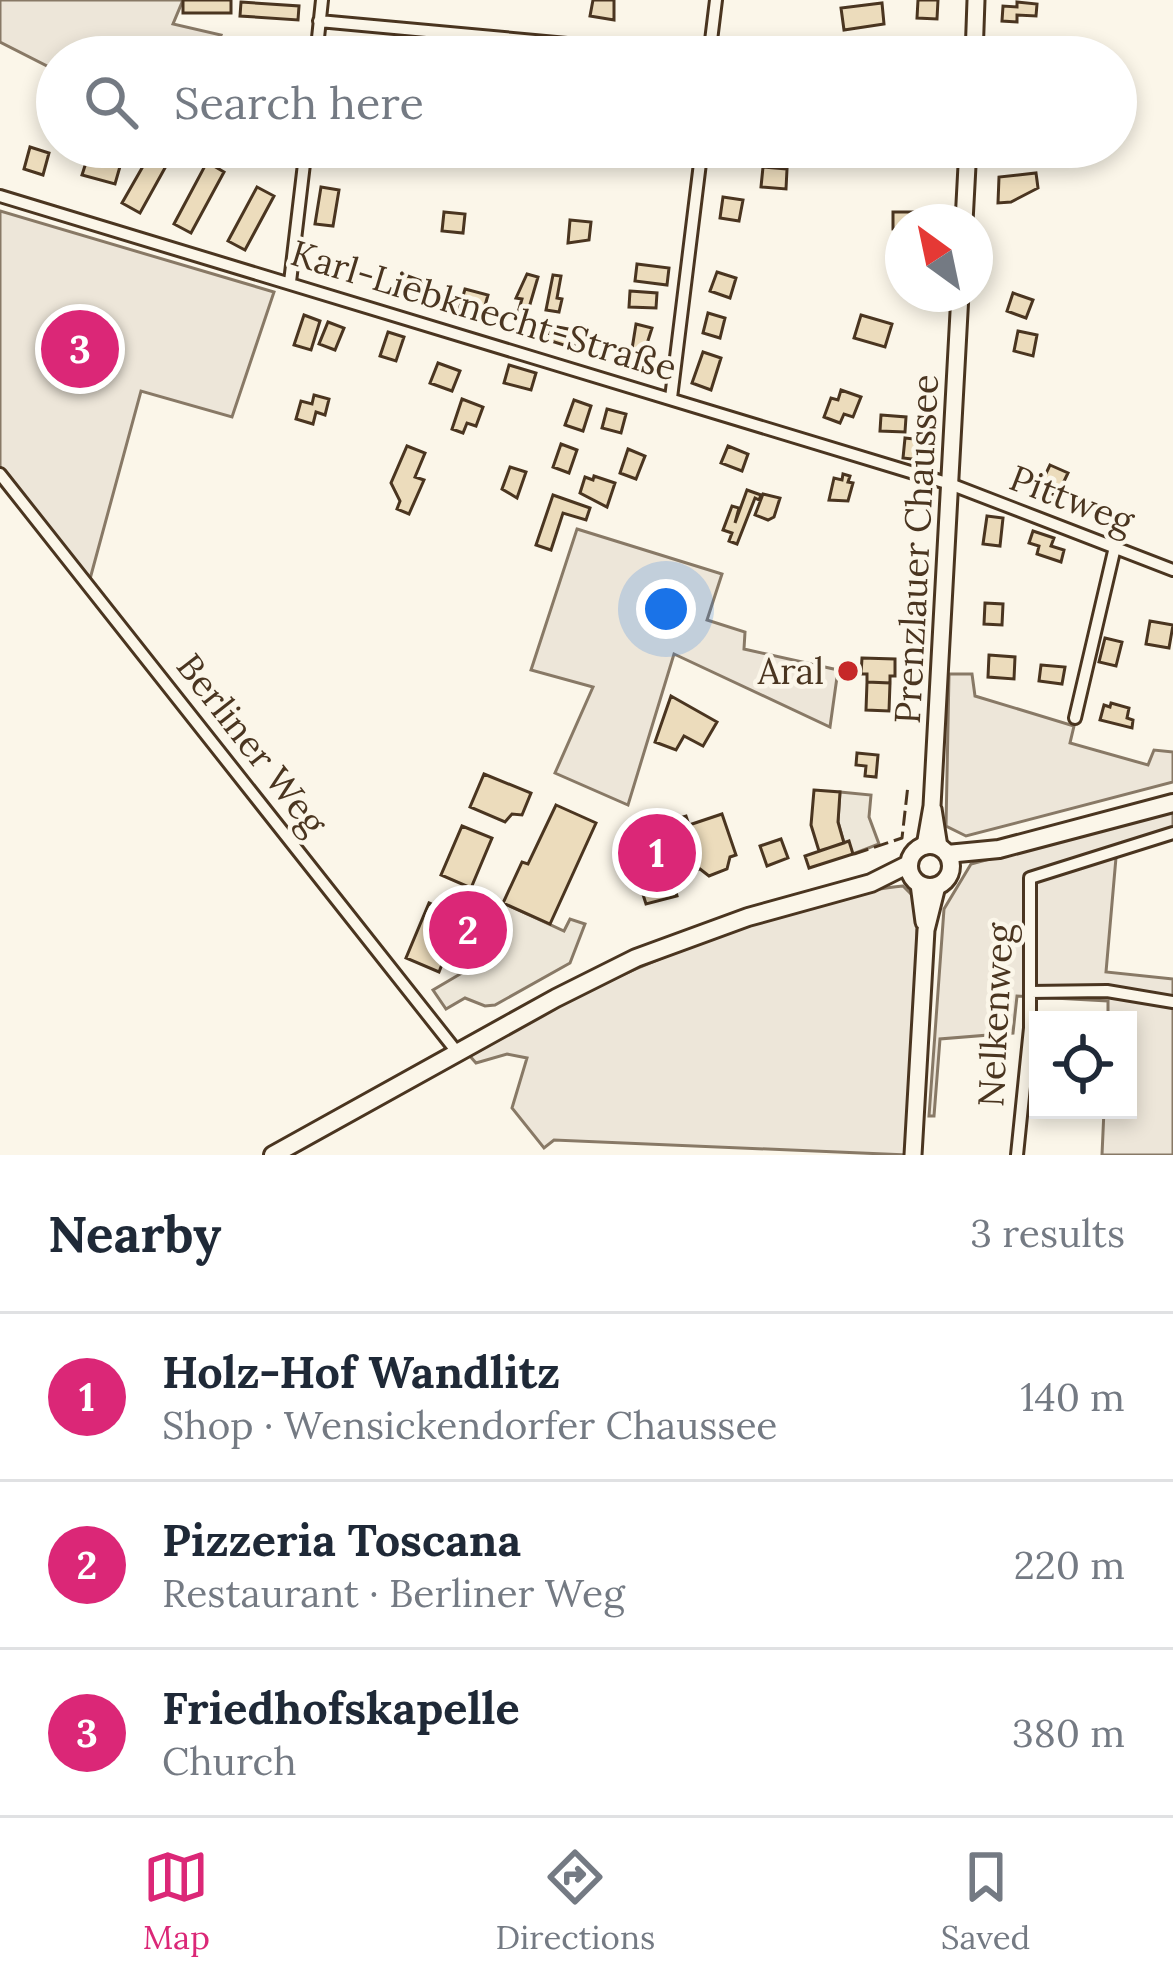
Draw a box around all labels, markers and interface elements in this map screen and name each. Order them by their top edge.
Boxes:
search box [36,36,1137,168]
icon: search [78,69,144,135]
text: Search here [174,74,424,131]
north arrow [885,204,993,312]
street label: Karl-Liebknecht-Straße [286,229,682,391]
pin: 3 [41,304,119,394]
street label: Prenzlauer Chaussee [884,373,948,725]
street label: Pittweg [1003,454,1142,544]
your location [636,579,696,639]
street label: Berliner Weg [167,644,338,845]
place label: Aral [757,648,824,694]
marker: Aral [835,658,861,684]
pin: 1 [618,808,696,898]
pin: 2 [429,885,507,975]
street label: Nelkenweg [967,921,1023,1108]
map controls [1029,1011,1137,1119]
button: locate [1029,1011,1137,1119]
text: Nearby [48,1201,221,1266]
text: 3 results [970,1208,1125,1258]
text: Holz-Hof Wandlitz [162,1343,560,1400]
text: 1 [79,1372,95,1422]
text: 140 m [1020,1372,1125,1422]
text: Shop · Wensickendorfer Chaussee [162,1400,777,1450]
text: Pizzeria Toscana [162,1511,521,1568]
text: 2 [77,1540,97,1590]
text: 220 m [1014,1540,1125,1590]
text: Restaurant · Berliner Weg [162,1568,625,1618]
text: Friedhofskapelle [162,1679,520,1736]
text: 3 [76,1708,98,1758]
text: 380 m [1012,1708,1125,1758]
text: Church [162,1736,297,1786]
tab: Map [143,1844,210,1958]
tab: Directions [496,1844,655,1958]
tab: Saved [941,1844,1030,1958]

